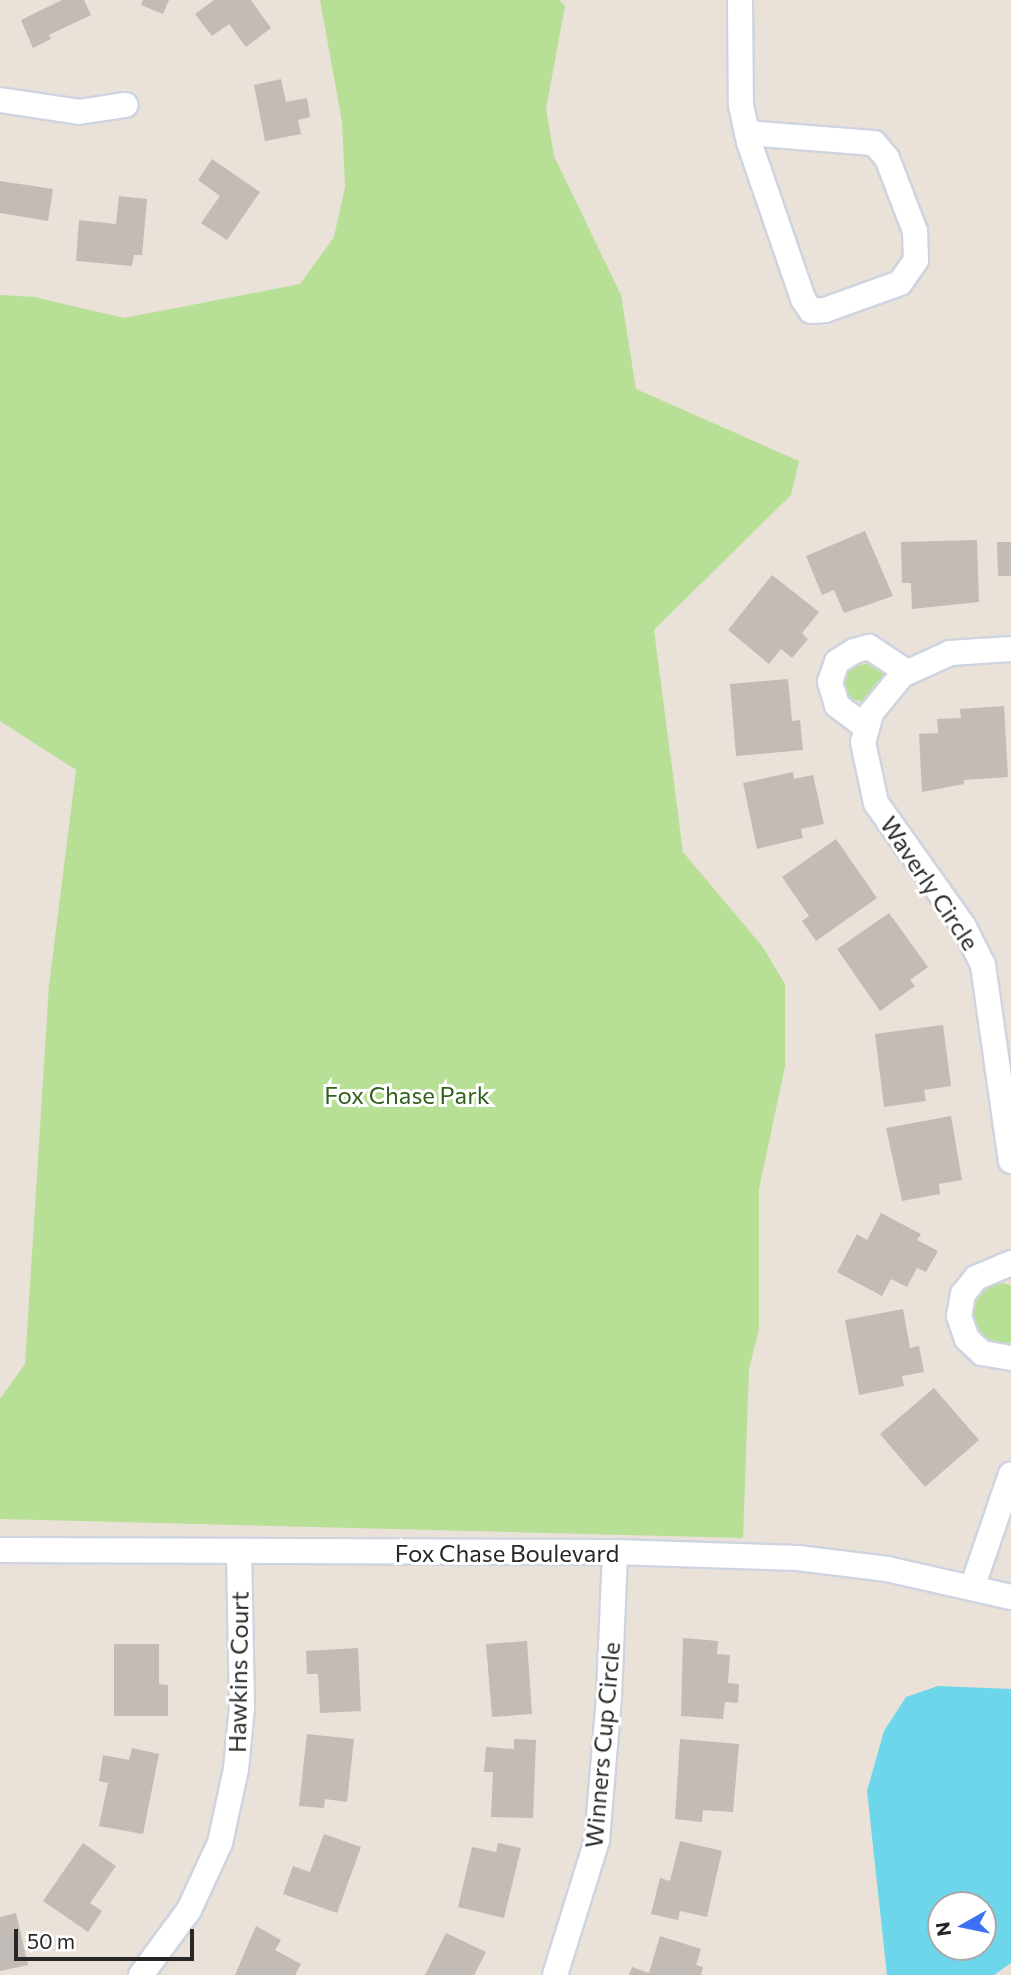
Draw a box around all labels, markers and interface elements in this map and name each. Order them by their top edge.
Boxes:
street label: Waverly Circle [875,811,985,955]
park label: Fox Chase Park [324,1081,490,1109]
street label: Fox Chase Boulevard [395,1539,619,1567]
street label: Hawkins Court [222,1591,254,1753]
street label: Winners Cup Circle [579,1641,625,1849]
north arrow [927,1891,997,1961]
scale bar [18,1916,198,1960]
text: N [930,1920,955,1938]
text: 50 m [27,1928,75,1953]

